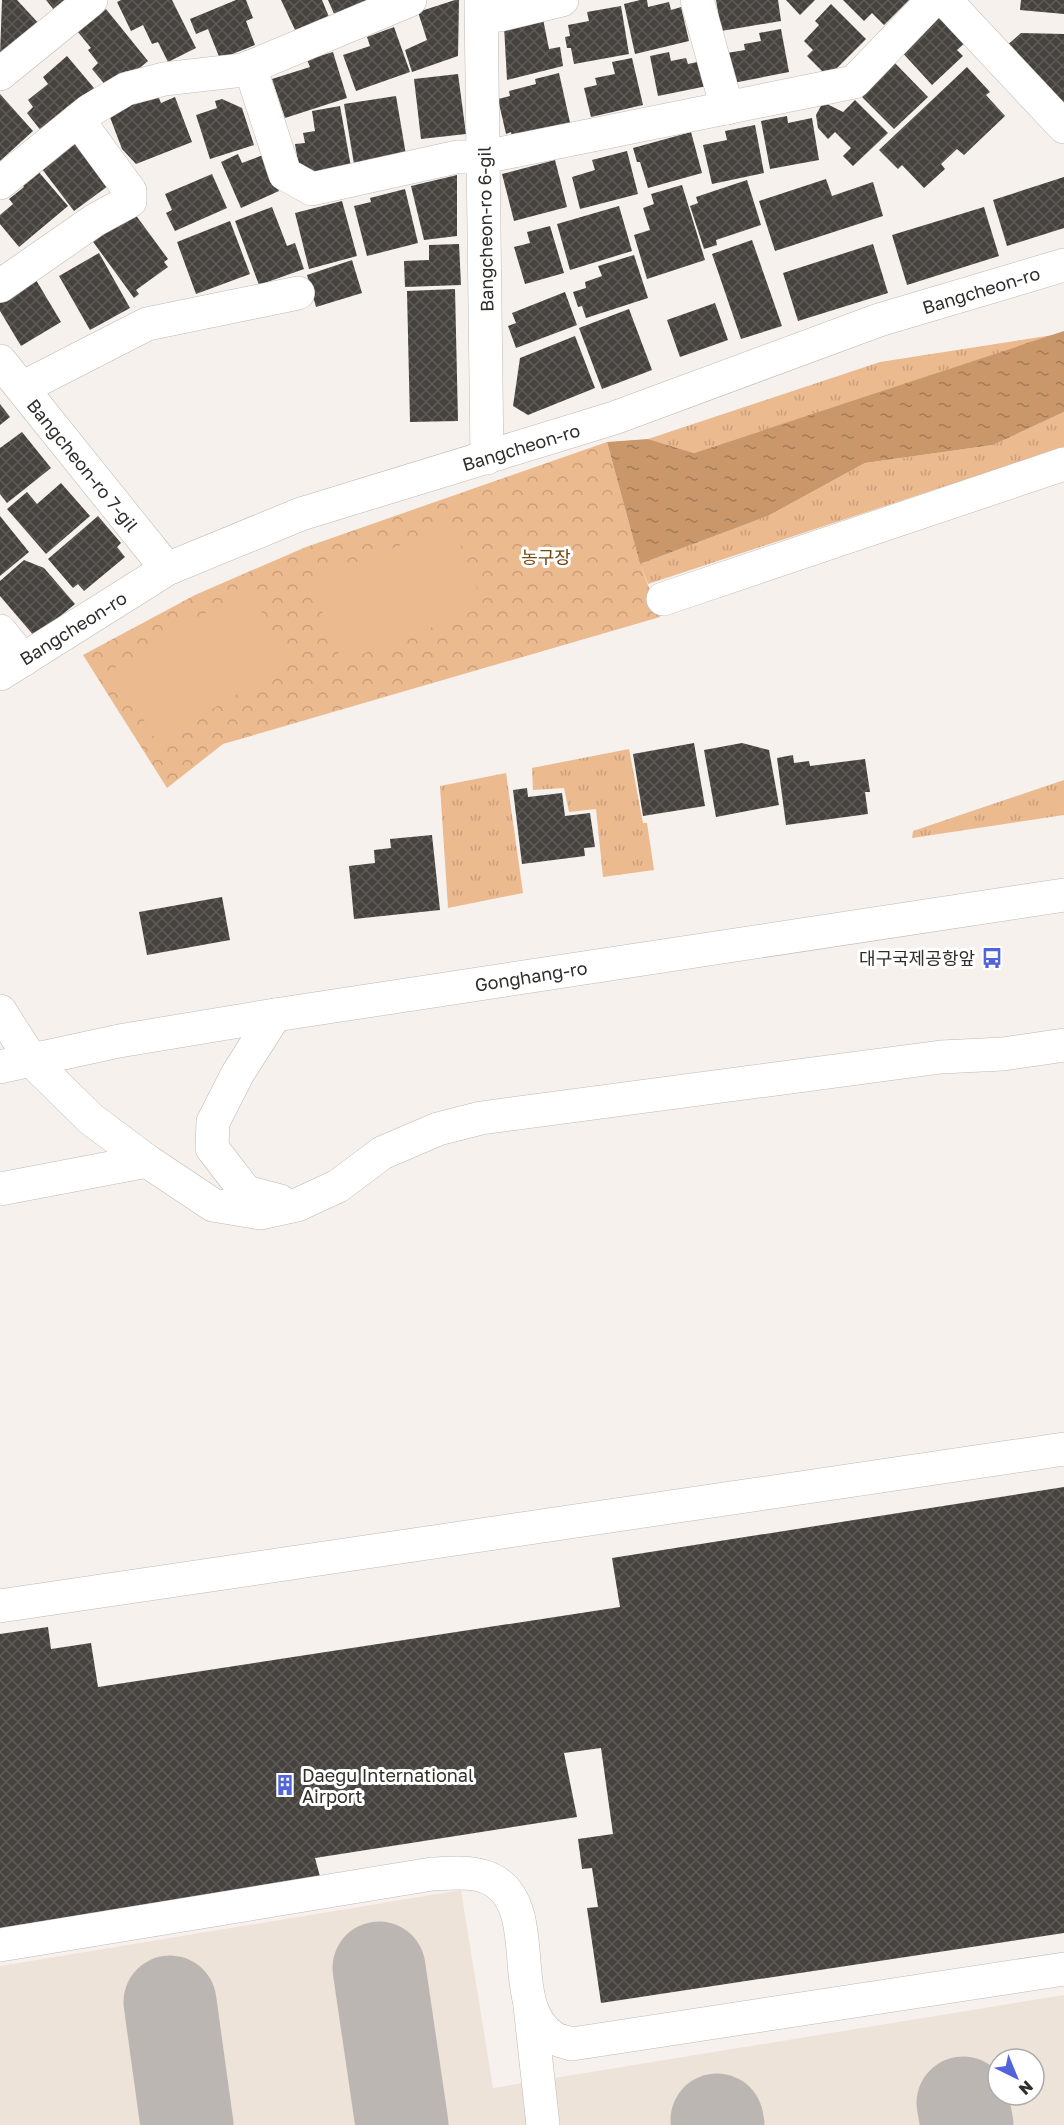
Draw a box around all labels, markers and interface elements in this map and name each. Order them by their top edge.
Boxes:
street label: Bangcheon-ro 6-gil [473,146,497,312]
street label: Bangcheon-ro [919,262,1043,318]
street label: Bangcheon-ro 7-gil [23,394,143,536]
street label: Bangcheon-ro [459,419,583,475]
park label: 농구장 [521,546,571,568]
street label: Bangcheon-ro [15,586,131,670]
bus stop icon: 대구국제공항앞 [980,946,1004,970]
place label: 대구국제공항앞 [859,947,975,969]
street label: Gonghang-ro [473,956,589,996]
place label: Daegu International Airport [302,1764,474,1807]
building icon: Daegu International Airport [273,1773,297,1797]
north arrow [986,2047,1046,2107]
text: N [1015,2077,1038,2099]

